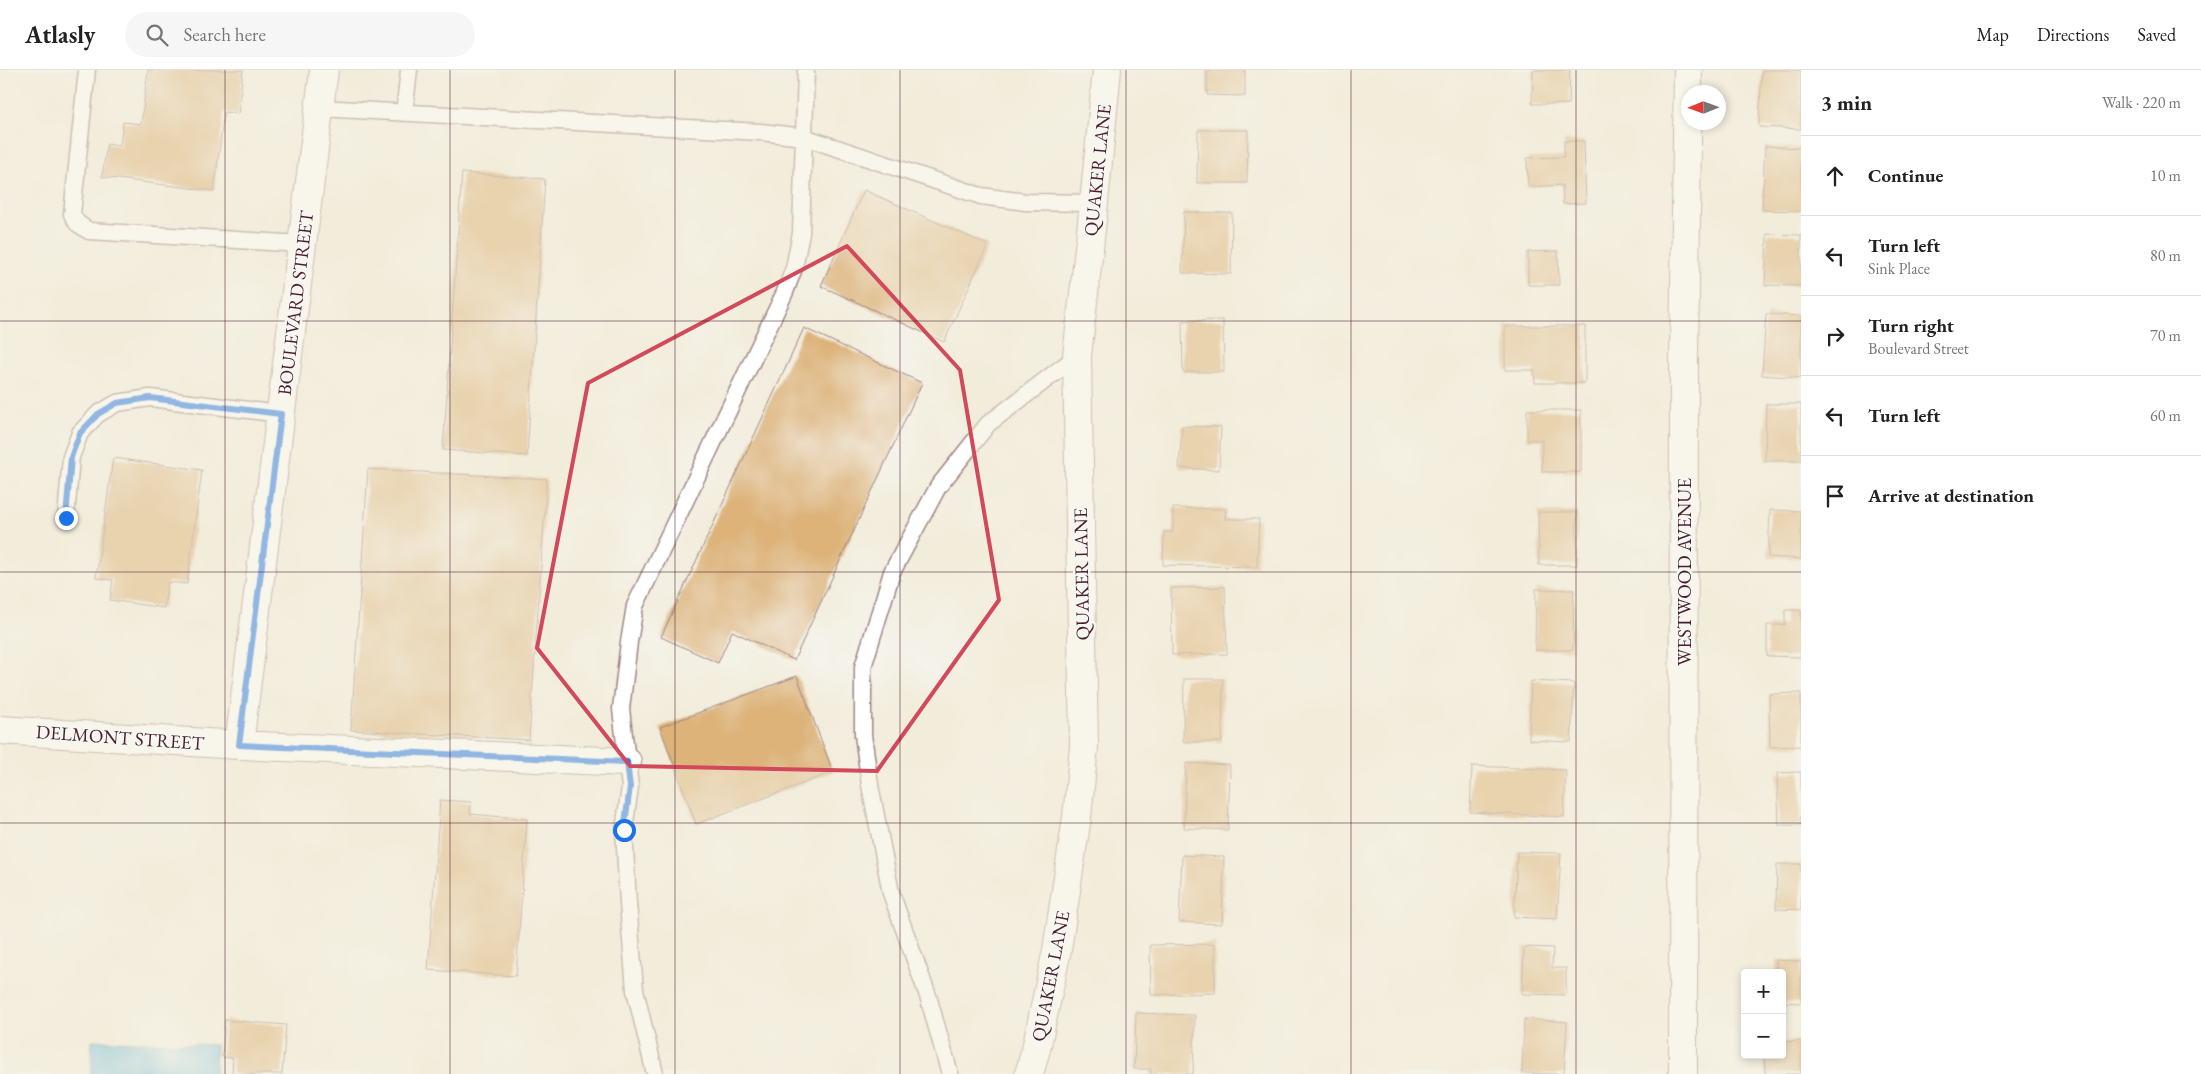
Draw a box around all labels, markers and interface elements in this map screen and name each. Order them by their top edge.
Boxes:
search box [125,12,475,57]
text: Atlasly [25,19,95,50]
icon: search [143,21,171,49]
text: Search here [183,22,266,47]
text: Map [1977,23,2009,46]
text: Directions [2037,23,2109,46]
text: Saved [2137,23,2176,46]
north arrow [1681,85,1726,130]
text: 3 min [1821,89,1872,116]
text: Walk · 220 m [2102,92,2181,113]
street label: QUAKER LANE [1078,102,1117,237]
icon: ahead [1821,162,1849,190]
text: Continue [1868,163,1943,188]
text: 10 m [2150,165,2181,186]
street label: BOULEVARD STREET [272,209,319,397]
text: Turn left [1868,233,1940,258]
icon: left [1821,242,1849,270]
text: 80 m [2150,245,2181,266]
text: Sink Place [1868,258,1930,279]
text: Turn right [1868,313,1954,338]
icon: right [1821,322,1849,350]
text: 70 m [2150,325,2181,346]
text: Boulevard Street [1868,338,1969,359]
icon: left [1821,402,1849,430]
text: Turn left [1868,403,1940,428]
text: 60 m [2150,405,2181,426]
street label: WESTWOOD AVENUE [1672,478,1697,666]
icon: arrive [1821,482,1849,510]
text: Arrive at destination [1868,483,2034,508]
route end [55,507,78,530]
street label: QUAKER LANE [1068,507,1095,641]
street label: DELMONT STREET [35,719,205,756]
route start [613,819,636,842]
street label: QUAKER LANE [1026,908,1075,1044]
map controls [1741,969,1786,1059]
button: + [1741,969,1786,1014]
button: − [1741,1014,1786,1059]

